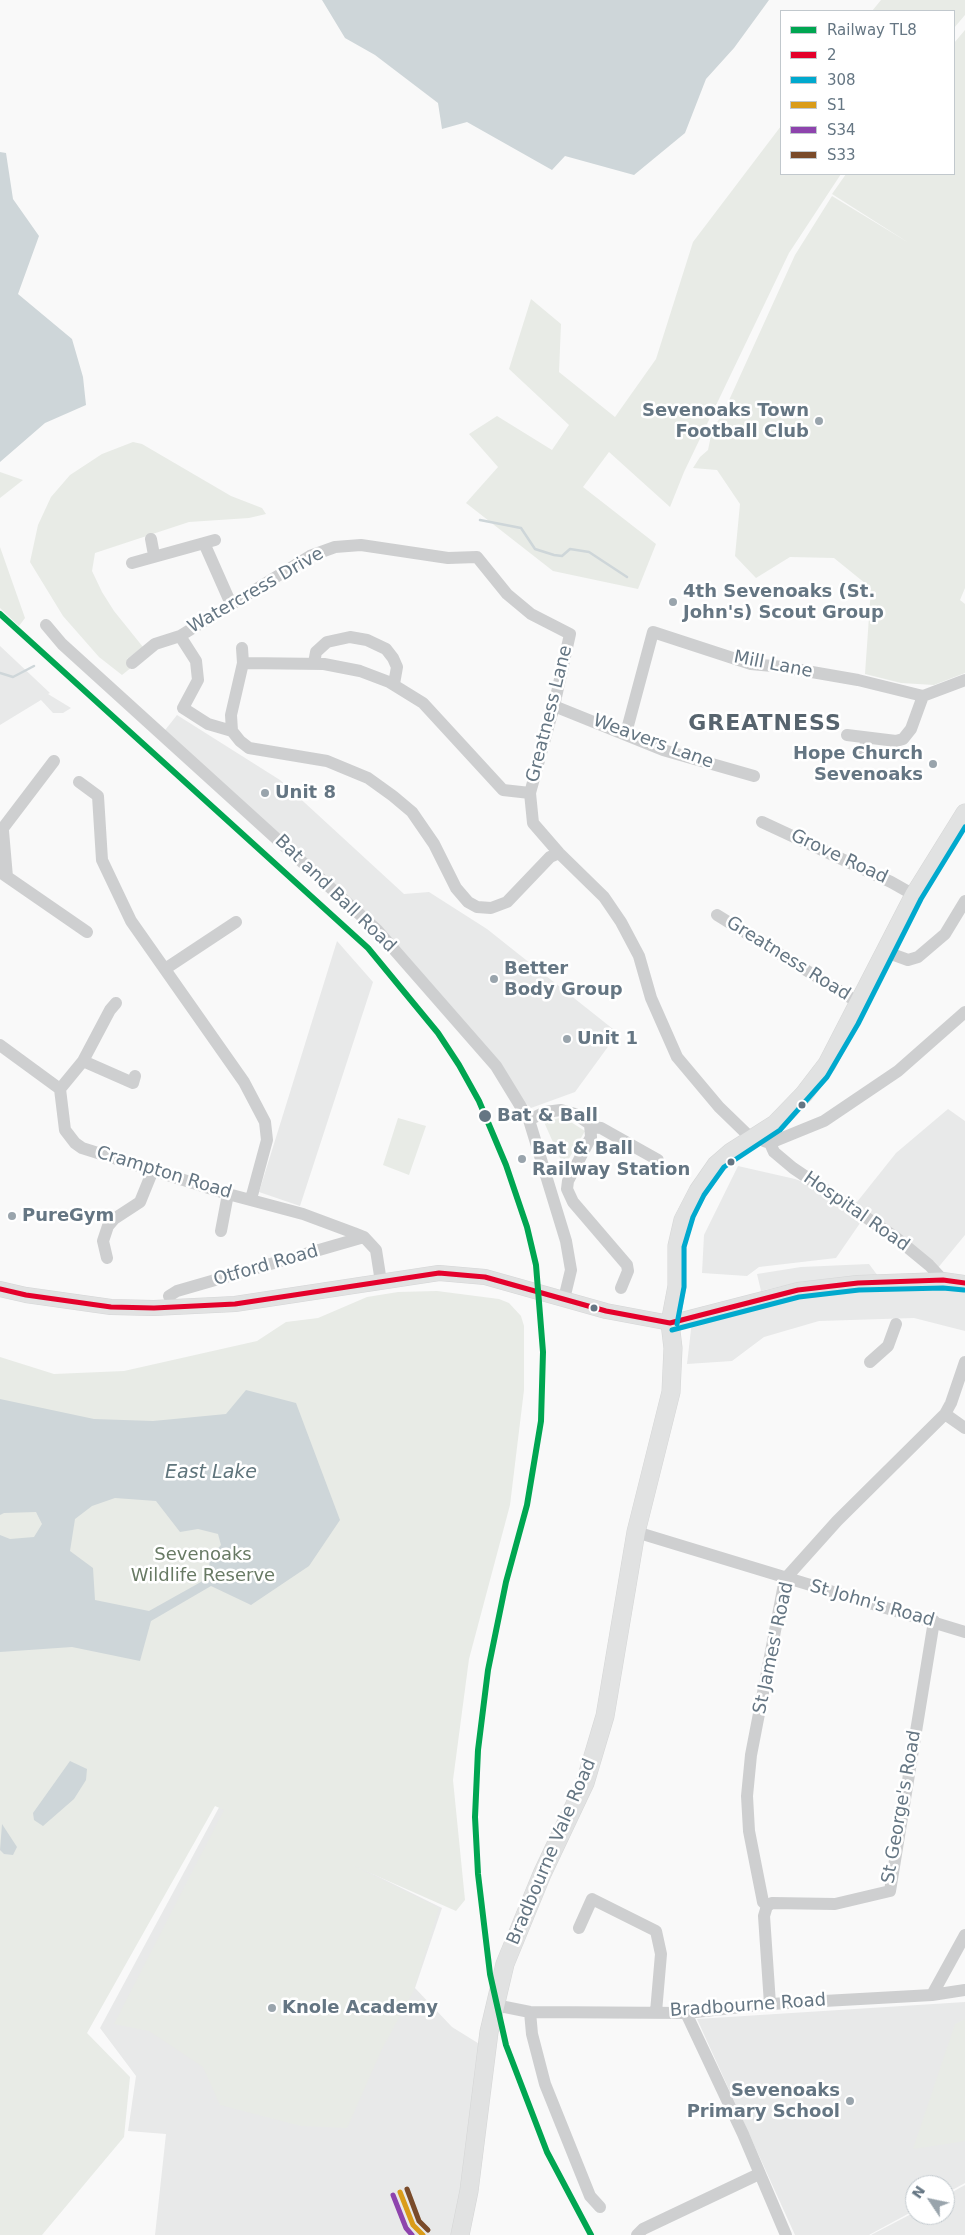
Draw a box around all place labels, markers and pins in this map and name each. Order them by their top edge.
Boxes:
place label: Sevenoaks Town Football Club [642,400,809,442]
marker: Sevenoaks Town Football Club [813,415,825,427]
place label: 4th Sevenoaks (St. John's) Scout Group [683,581,884,624]
marker: 4th Sevenoaks (St. John's) Scout Group [667,596,679,608]
place label: Hope Church Sevenoaks [793,743,923,786]
marker: Hope Church Sevenoaks [927,758,939,770]
place label: Unit 8 [275,782,336,804]
marker: Unit 8 [259,787,271,799]
place label: Better Body Group [504,958,623,1001]
marker: Better Body Group [488,973,500,985]
place label: Unit 1 [577,1028,638,1050]
marker: Unit 1 [561,1033,573,1045]
unlabelled marker [797,1100,807,1110]
place label: Bat & Ball [497,1105,598,1127]
marker: Bat & Ball [477,1108,493,1124]
place label: Bat & Ball Railway Station [532,1138,690,1180]
marker: Bat & Ball Railway Station [516,1153,528,1165]
unlabelled marker [726,1157,736,1167]
place label: PureGym [22,1205,114,1227]
marker: PureGym [6,1210,18,1222]
unlabelled marker [589,1303,599,1313]
place label: Knole Academy [282,1997,438,2019]
marker: Knole Academy [266,2002,278,2014]
place label: Sevenoaks Primary School [687,2080,840,2122]
marker: Sevenoaks Primary School [844,2095,856,2107]

